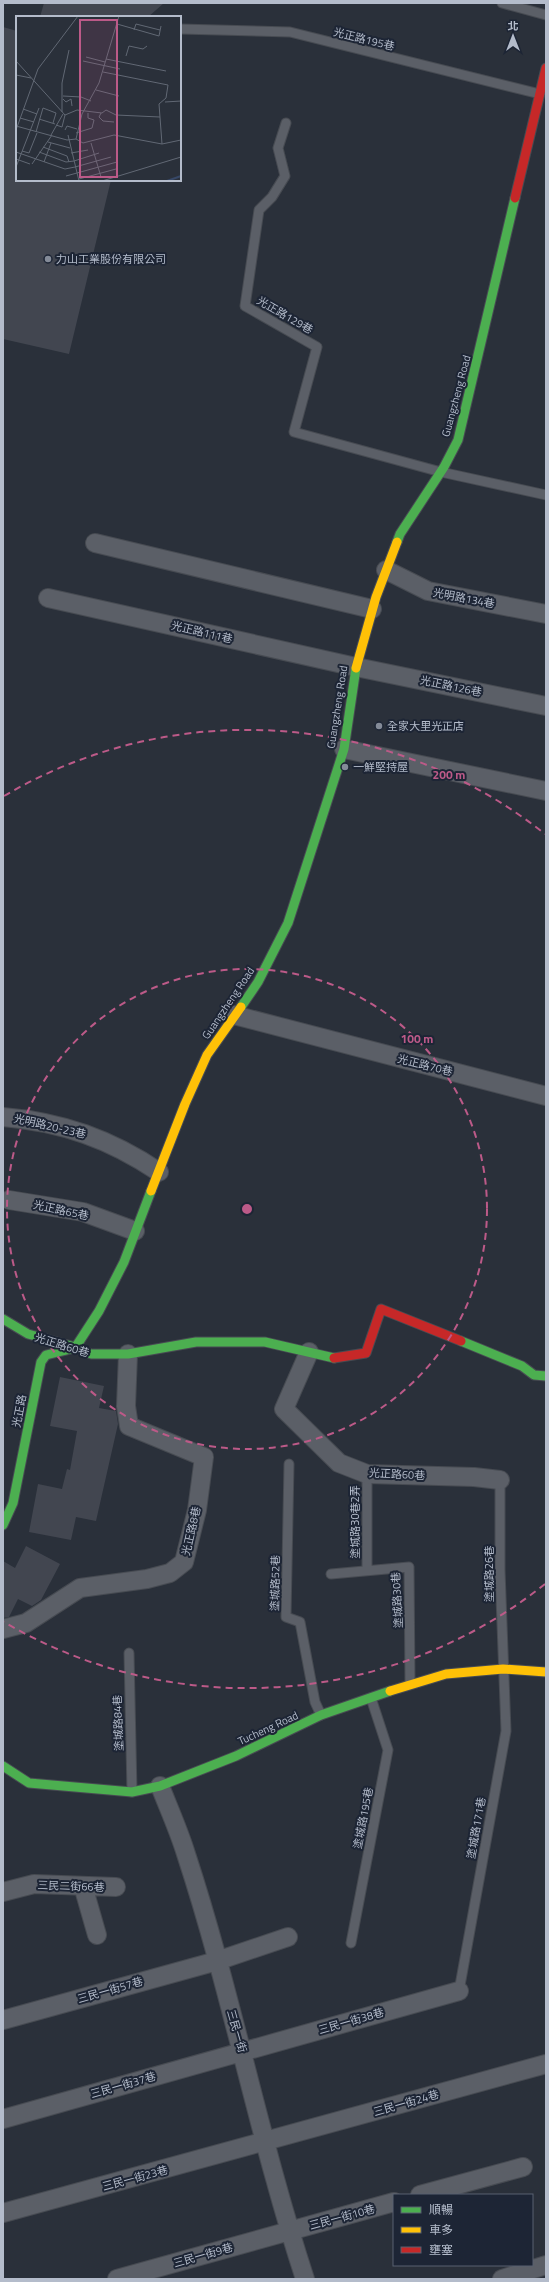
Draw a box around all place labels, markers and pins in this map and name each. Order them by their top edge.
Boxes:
place label: 力山工業股份有限公司 [56,251,166,267]
marker: 力山工業股份有限公司 [43,254,53,264]
place label: 全家大里光正店 [387,718,464,734]
marker: 全家大里光正店 [374,721,384,731]
place label: 一鮮堅持屋 [353,759,408,775]
marker: 一鮮堅持屋 [340,762,350,772]
centre of rings [240,1202,254,1216]

